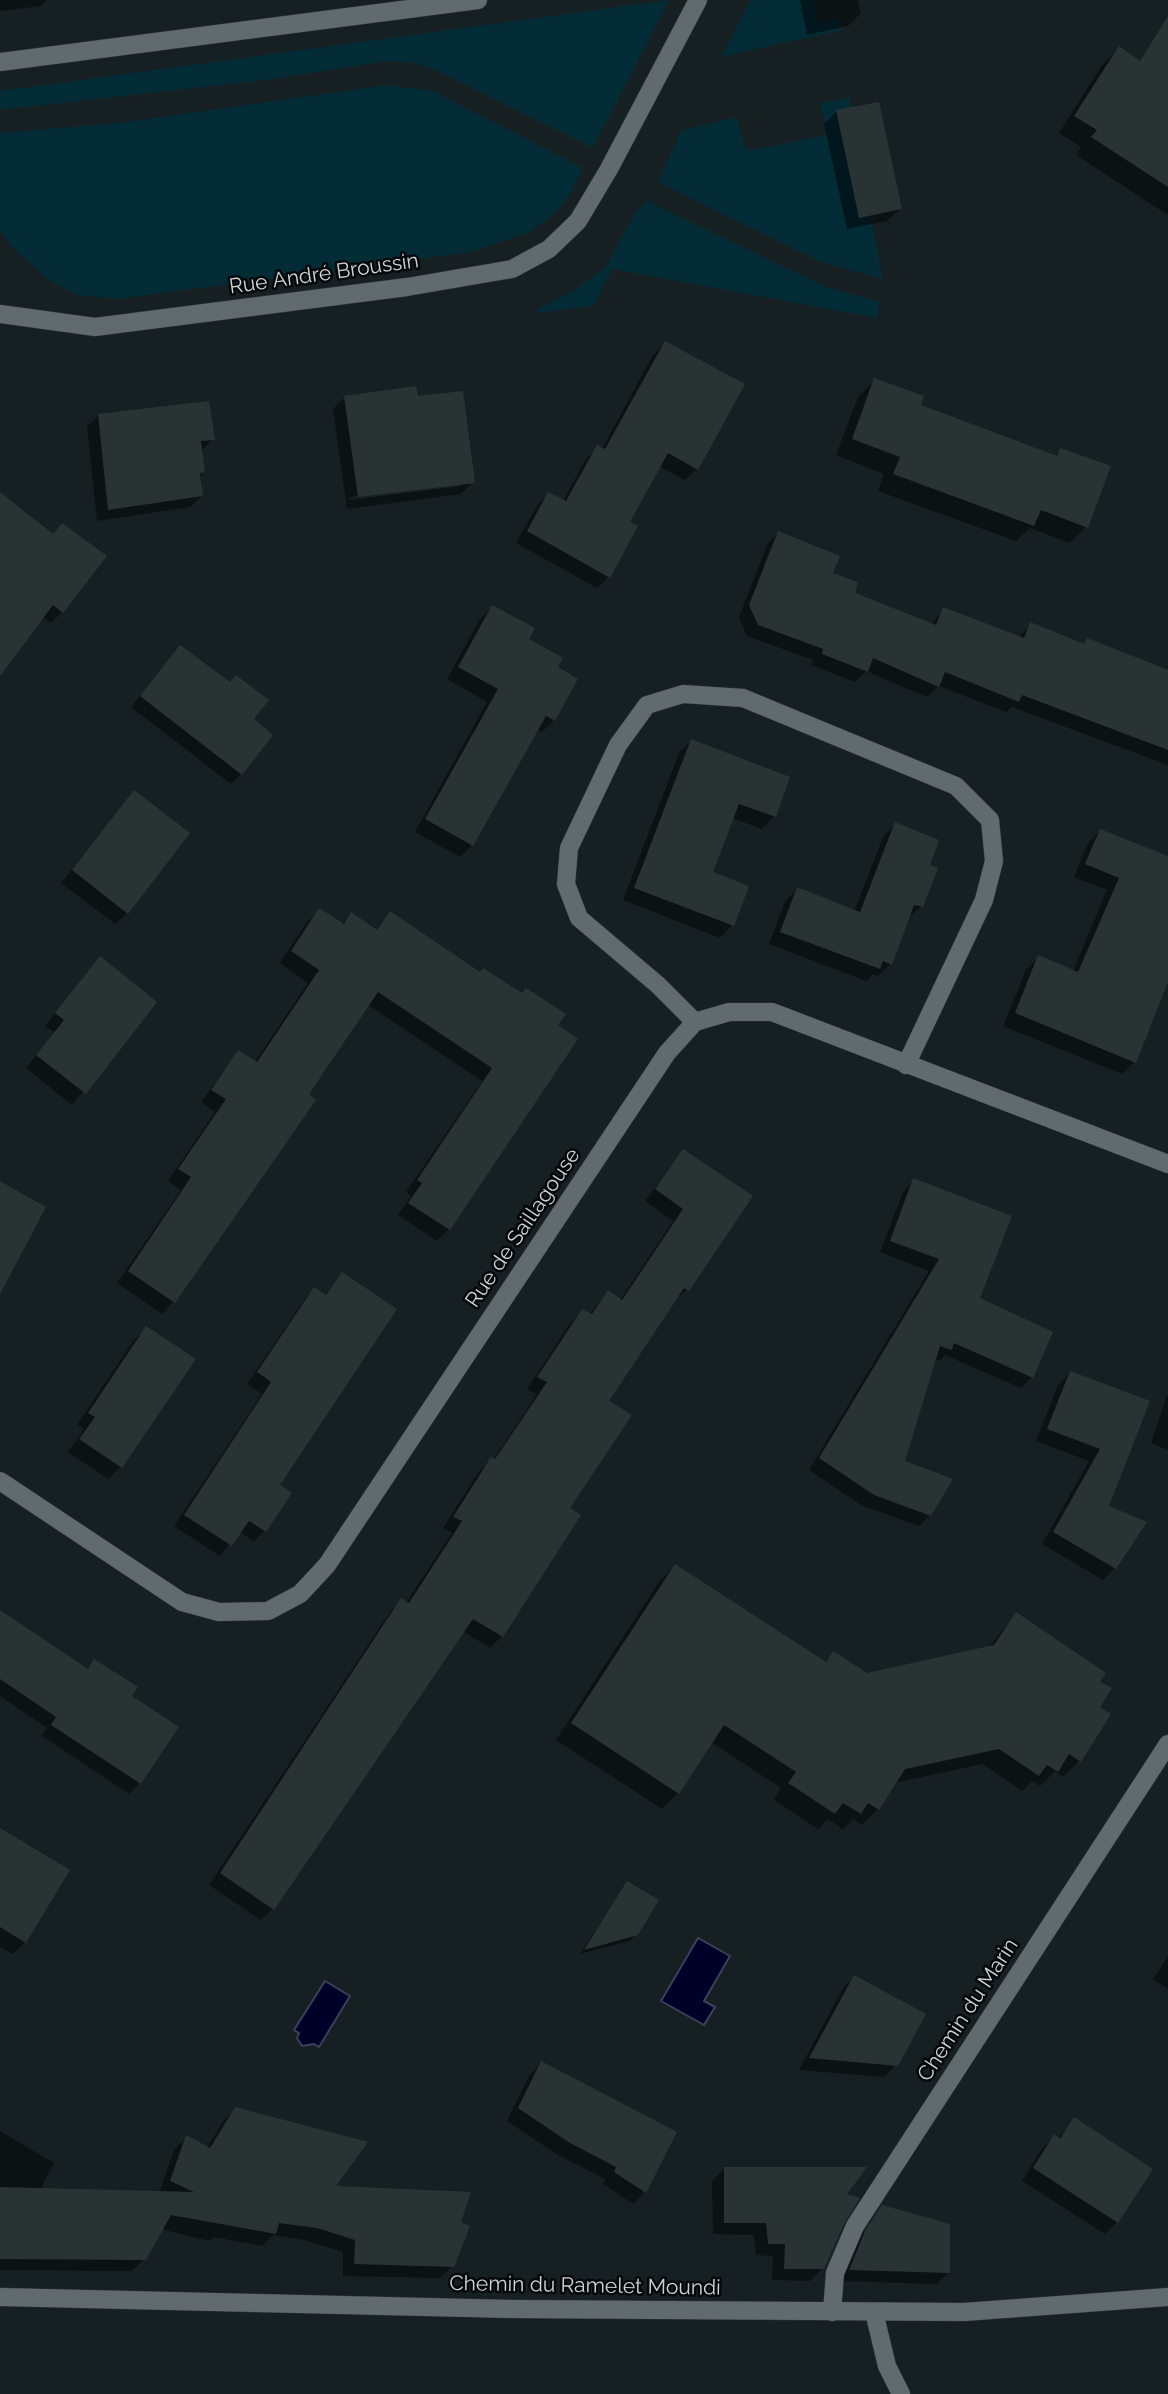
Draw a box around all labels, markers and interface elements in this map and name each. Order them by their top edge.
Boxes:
street label: Rue André Broussin [228,248,420,300]
street label: Rue de Saillagouse [460,1144,586,1312]
street label: Chemin du Marin [912,1934,1024,2086]
street label: Chemin du Ramelet Moundi [449,2271,721,2301]

